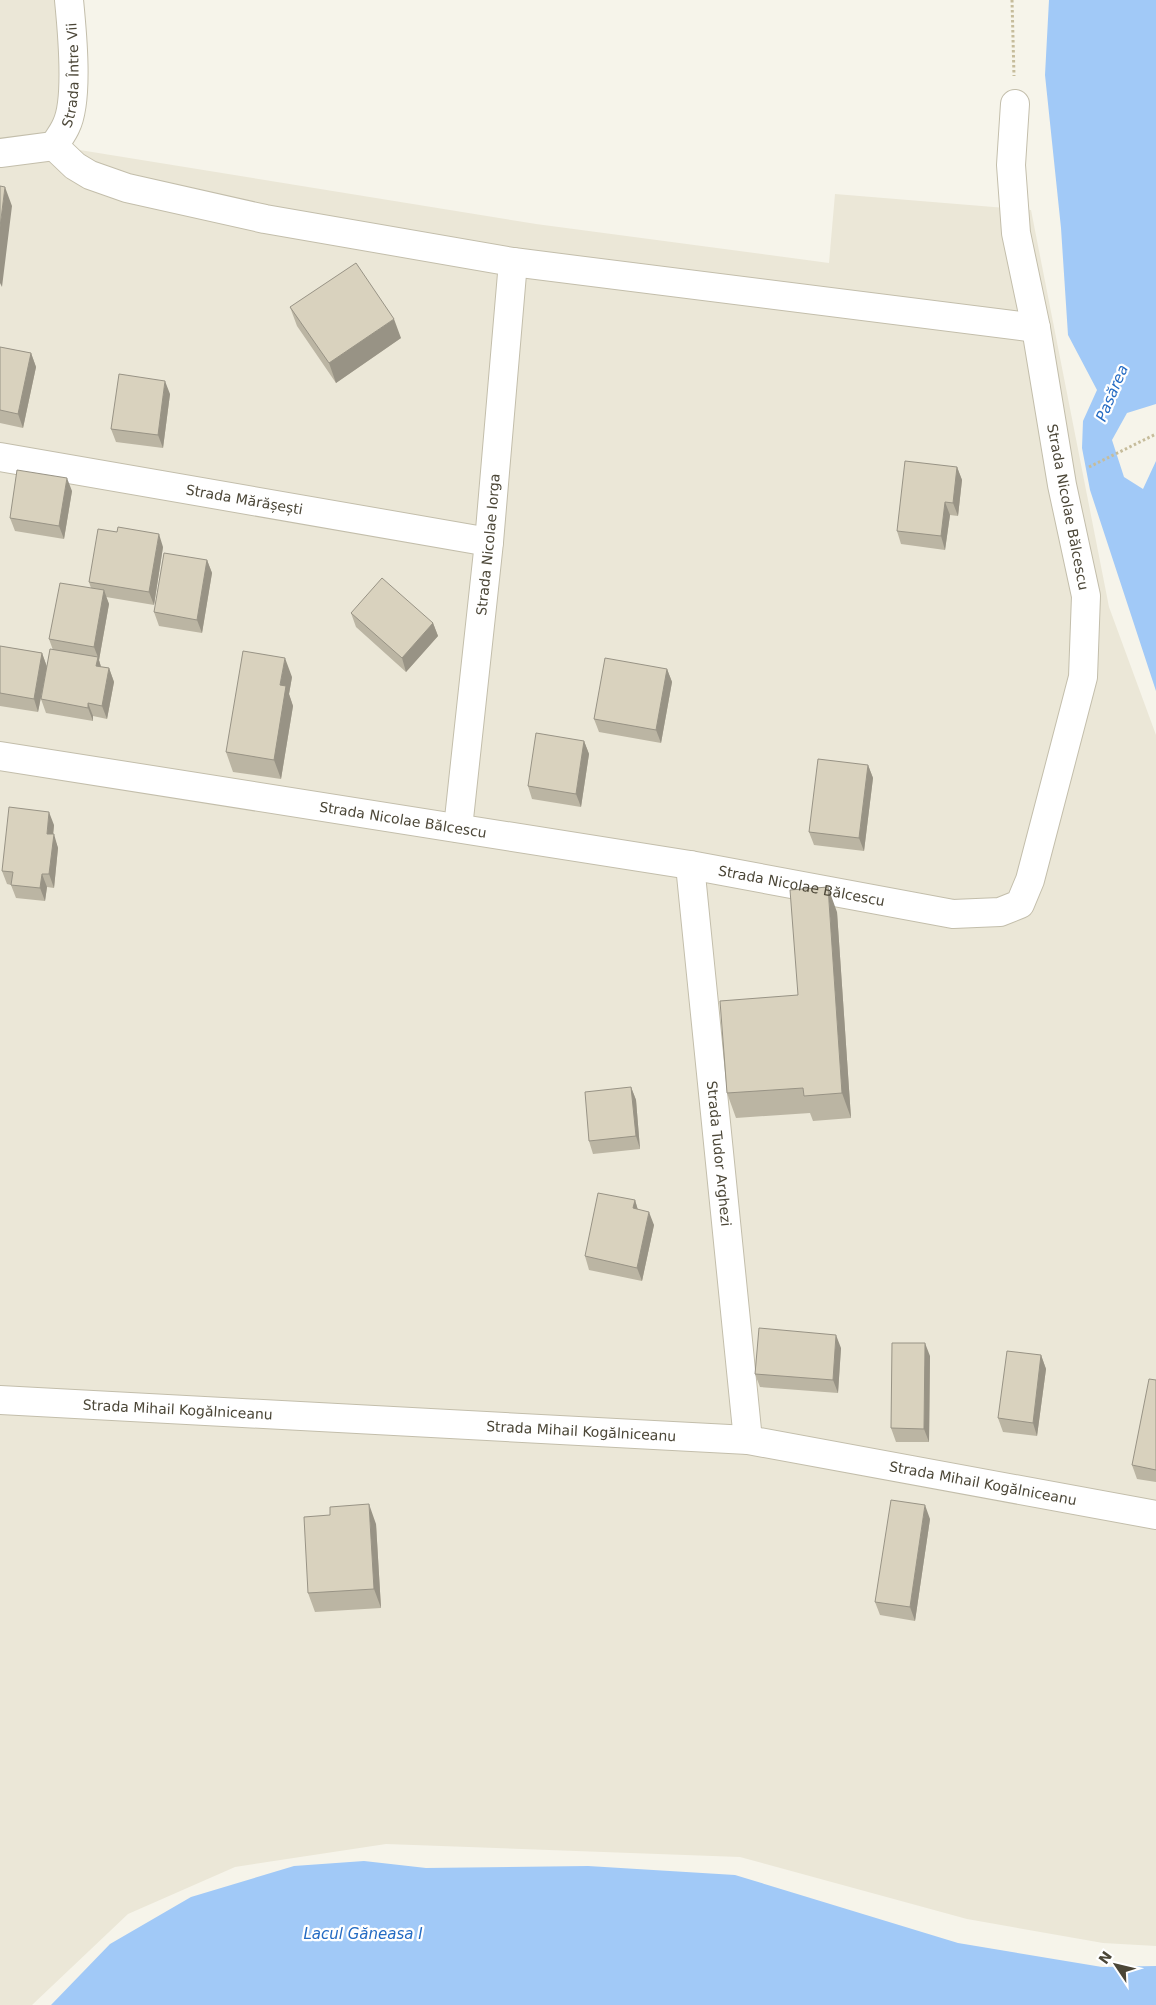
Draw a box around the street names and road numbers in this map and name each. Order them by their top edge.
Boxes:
street label: Strada Între Vii [58,22,82,130]
street label: Strada Nicolae Bălcescu [1044,423,1092,591]
street label: Strada Nicolae Iorga [473,473,503,616]
street label: Strada Mărășești [185,481,304,517]
street label: Strada Nicolae Bălcescu [318,799,488,841]
street label: Strada Nicolae Bălcescu [717,862,886,909]
street label: Strada Tudor Arghezi [704,1080,734,1227]
street label: Strada Mihail Kogălniceanu [82,1396,273,1423]
street label: Strada Mihail Kogălniceanu [486,1418,677,1444]
street label: Strada Mihail Kogălniceanu [888,1458,1078,1508]

